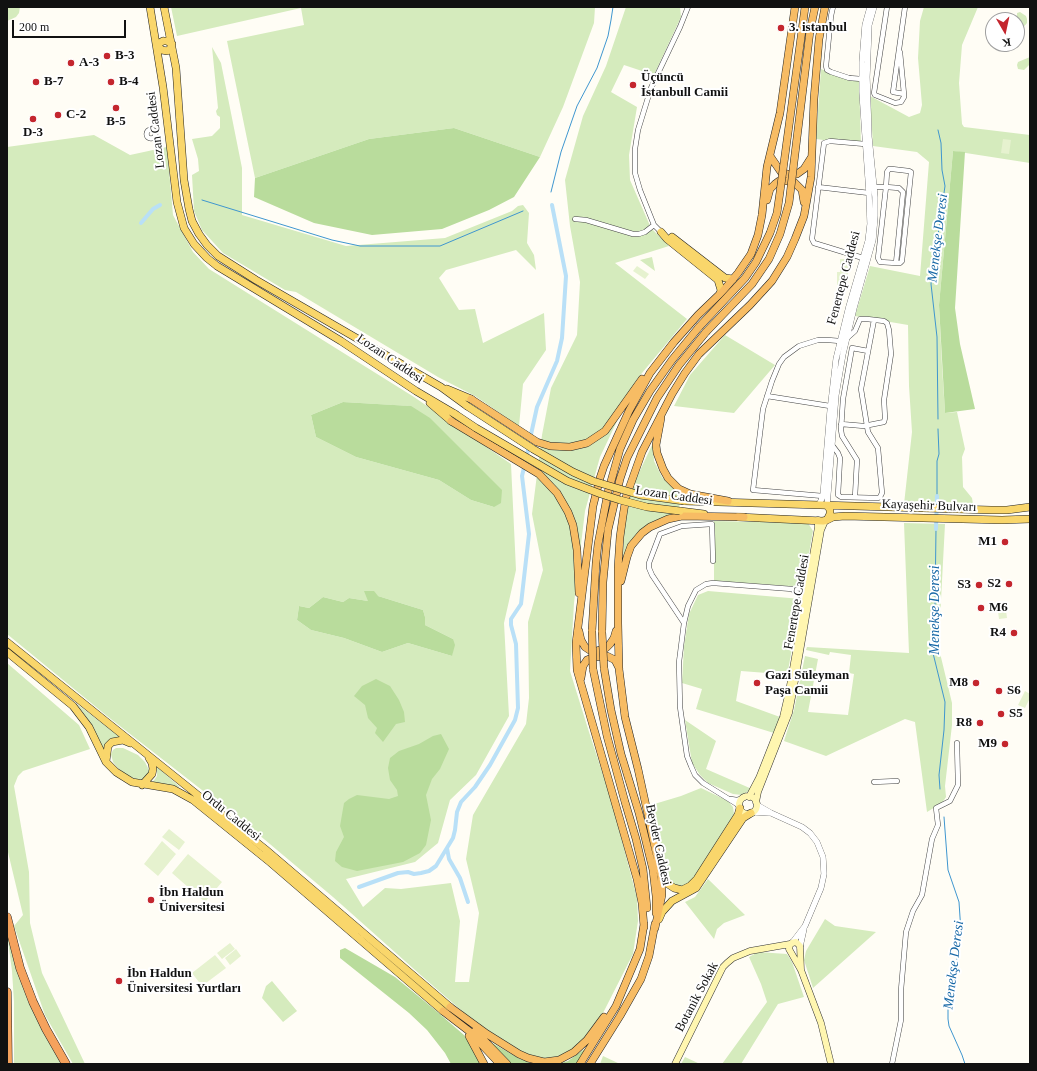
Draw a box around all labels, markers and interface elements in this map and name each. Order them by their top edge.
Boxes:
scale bar [14,12,128,38]
north arrow [985,12,1025,52]
text: 200 m [19,20,49,34]
place label: 3. istanbul [789,20,847,36]
marker: 3. istanbul [776,23,786,33]
text: K [1002,36,1012,49]
place label: B-3 [115,48,134,64]
marker: B-3 [102,51,112,61]
place label: A-3 [79,55,99,71]
marker: A-3 [66,58,76,68]
place label: Üçüncü İstanbull Camii [641,70,728,101]
place label: B-7 [44,74,64,90]
place label: B-4 [119,74,138,90]
marker: B-7 [31,77,41,87]
marker: B-4 [106,77,116,87]
marker: Üçüncü İstanbull Camii [628,80,638,90]
street label: Lozan Caddesi [144,91,168,169]
marker: B-5 [111,103,121,113]
place label: C-2 [66,107,86,123]
marker: C-2 [53,110,63,120]
marker: D-3 [28,114,38,124]
place label: B-5 [106,114,126,130]
place label: D-3 [23,125,43,141]
water label: Menekşe Deresi [924,193,952,283]
street label: Fenertepe Caddesi [824,229,864,327]
street label: Lozan Caddesi [353,331,427,387]
street label: Lozan Caddesi [634,483,714,509]
street label: Kayaşehir Bulvarı [881,497,977,515]
place label: M1 [978,534,997,550]
marker: M1 [1000,537,1010,547]
street label: Fenertepe Caddesi [781,553,813,651]
water label: Menekşe Deresi [927,565,943,655]
place label: S2 [987,576,1001,592]
place label: S3 [957,577,971,593]
marker: S2 [1004,579,1014,589]
marker: S3 [974,580,984,590]
place label: M6 [989,600,1008,616]
marker: M6 [976,603,986,613]
place label: R4 [990,625,1006,641]
marker: R4 [1009,628,1019,638]
place label: Gazi Süleyman Paşa Camii [765,668,849,699]
place label: M8 [949,675,968,691]
marker: Gazi Süleyman Paşa Camii [752,678,762,688]
marker: M8 [971,678,981,688]
place label: S6 [1007,683,1021,699]
marker: S6 [994,686,1004,696]
place label: S5 [1009,706,1023,722]
marker: S5 [996,709,1006,719]
place label: R8 [956,715,972,731]
marker: R8 [975,718,985,728]
place label: M9 [978,736,997,752]
marker: M9 [1000,739,1010,749]
street label: Ordu Caddesi [198,787,264,845]
street label: Beyder Caddesi [642,803,674,887]
place label: İbn Haldun Üniversitesi [159,885,225,916]
marker: İbn Haldun Üniversitesi [146,895,156,905]
water label: Menekşe Deresi [940,920,968,1010]
street label: Botanik Sokak [672,959,722,1035]
place label: İbn Haldun Üniversitesi Yurtları [127,966,241,997]
marker: İbn Haldun Üniversitesi Yurtları [114,976,124,986]

